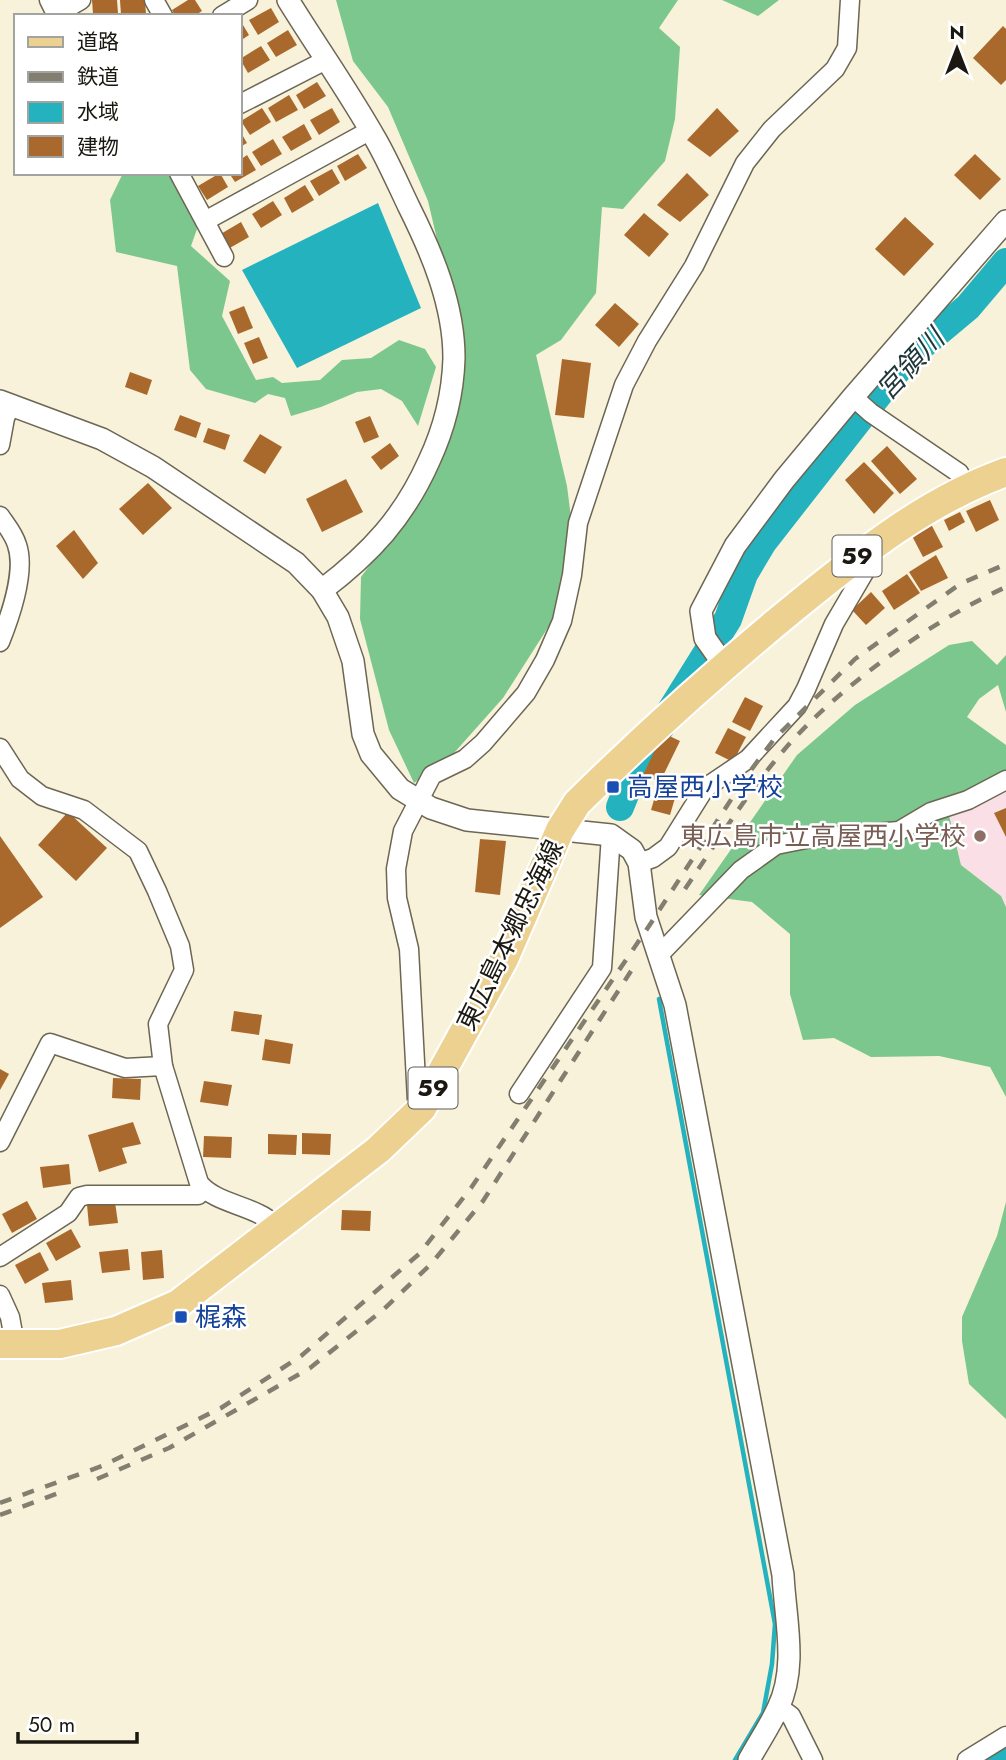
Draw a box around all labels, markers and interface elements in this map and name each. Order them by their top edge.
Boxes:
legend [14,14,242,175]
north arrow [922,14,992,84]
text: N [949,19,965,46]
text: 道路 [77,27,119,57]
text: 鉄道 [77,62,119,92]
text: 水域 [77,97,119,127]
text: 建物 [77,132,119,162]
water label: 宮領川 [867,317,956,409]
road number: 59 [832,536,882,576]
place label: 高屋西小学校 [627,768,783,806]
marker: 高屋西小学校 [605,779,621,795]
place label: 東広島市立高屋西小学校 [680,817,966,855]
marker: 東広島市立高屋西小学校 [972,828,988,844]
street label: 東広島本郷忠海線 [447,833,573,1037]
road number: 59 [408,1068,458,1108]
place label: 梶森 [195,1298,247,1336]
marker: 梶森 [173,1309,189,1325]
scale bar [18,1700,136,1744]
text: 50 m [28,1710,75,1740]

